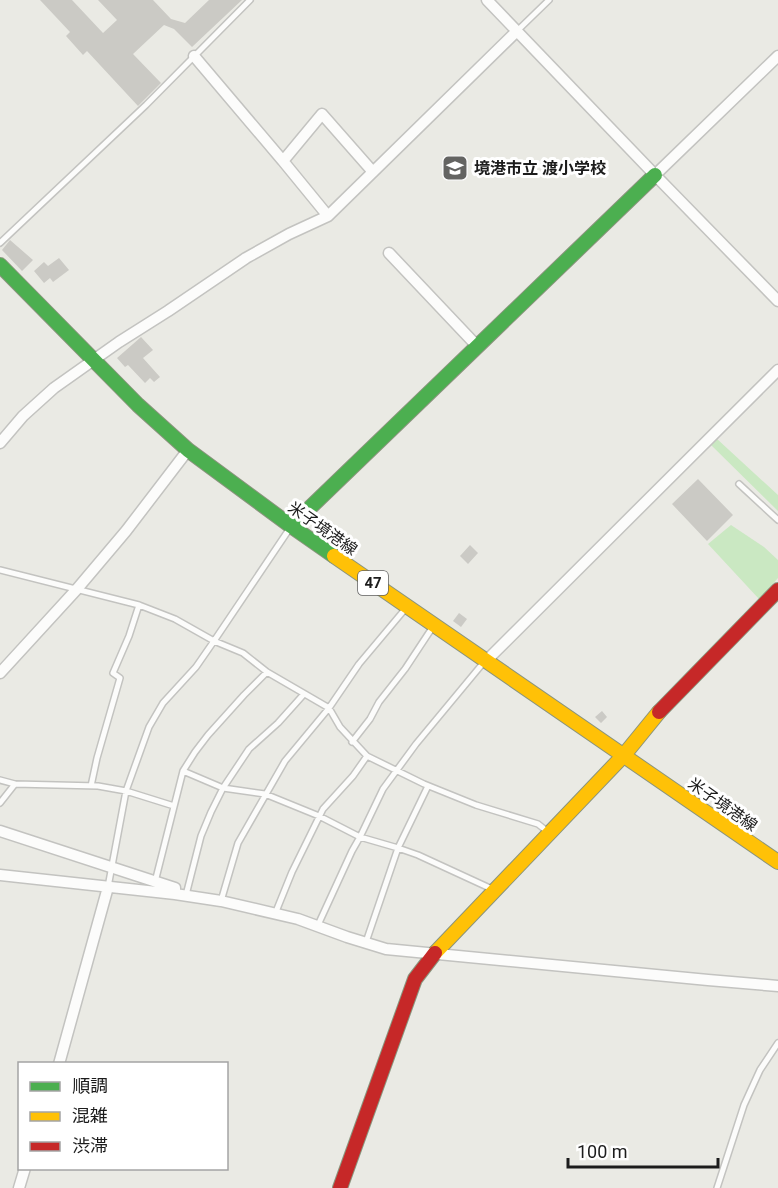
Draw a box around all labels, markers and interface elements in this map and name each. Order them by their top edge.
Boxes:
school or university icon: 境港市立 渡小学校 [440,153,470,183]
place label: 境港市立 渡小学校 [474,159,606,178]
street label: 米子境港線 [284,498,361,559]
road number: 47 [358,571,388,595]
street label: 米子境港線 [684,774,761,835]
legend [18,1062,228,1170]
text: 順調 [72,1075,108,1096]
text: 混雑 [72,1105,108,1126]
scale bar [568,1131,718,1169]
text: 渋滞 [72,1135,108,1156]
text: 100 m [577,1141,628,1162]

